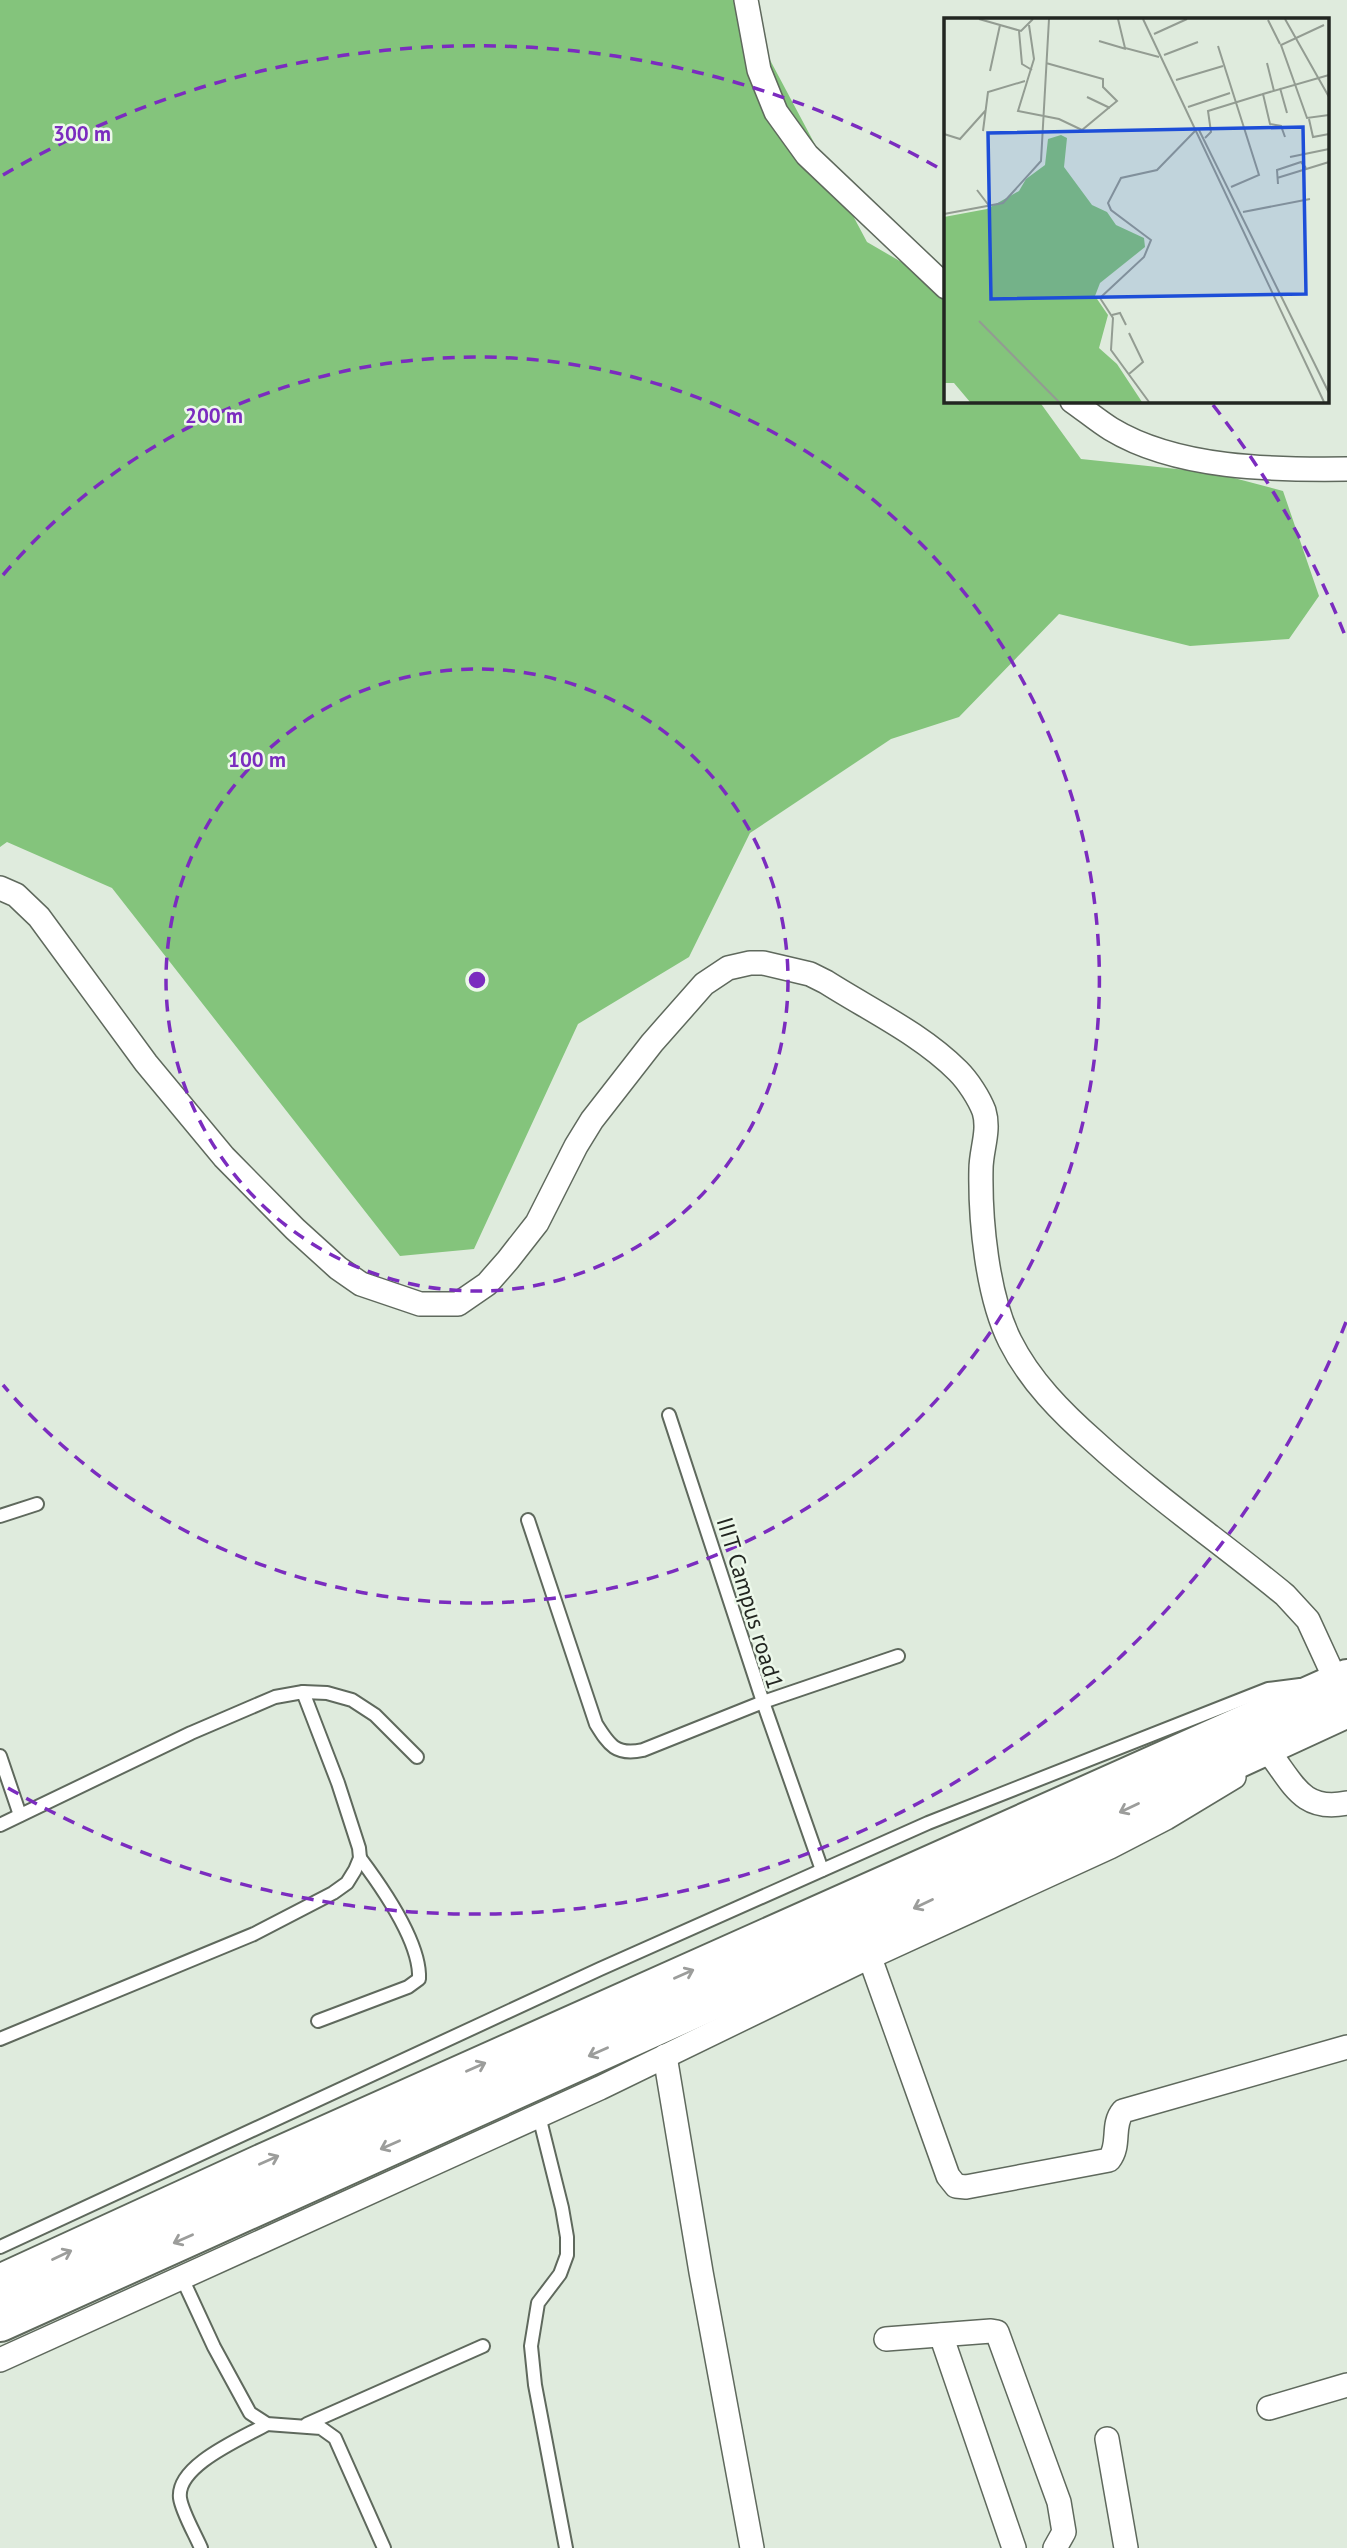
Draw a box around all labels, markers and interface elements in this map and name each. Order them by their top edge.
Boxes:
inset map [944,18,1330,402]
text: 300 m [53,120,111,147]
text: 200 m [185,402,243,429]
text: 100 m [228,746,286,773]
centre of rings [465,968,489,992]
street label: IIIT Campus road1 [711,1513,790,1692]
one-way arrow [1119,1801,1140,1815]
one-way arrow [913,1897,934,1911]
one-way arrow [673,1967,694,1980]
one-way arrow [588,2046,609,2059]
one-way arrow [465,2060,487,2073]
one-way arrow [380,2139,401,2152]
one-way arrow [258,2153,279,2166]
one-way arrow [173,2233,194,2246]
one-way arrow [51,2248,72,2261]

